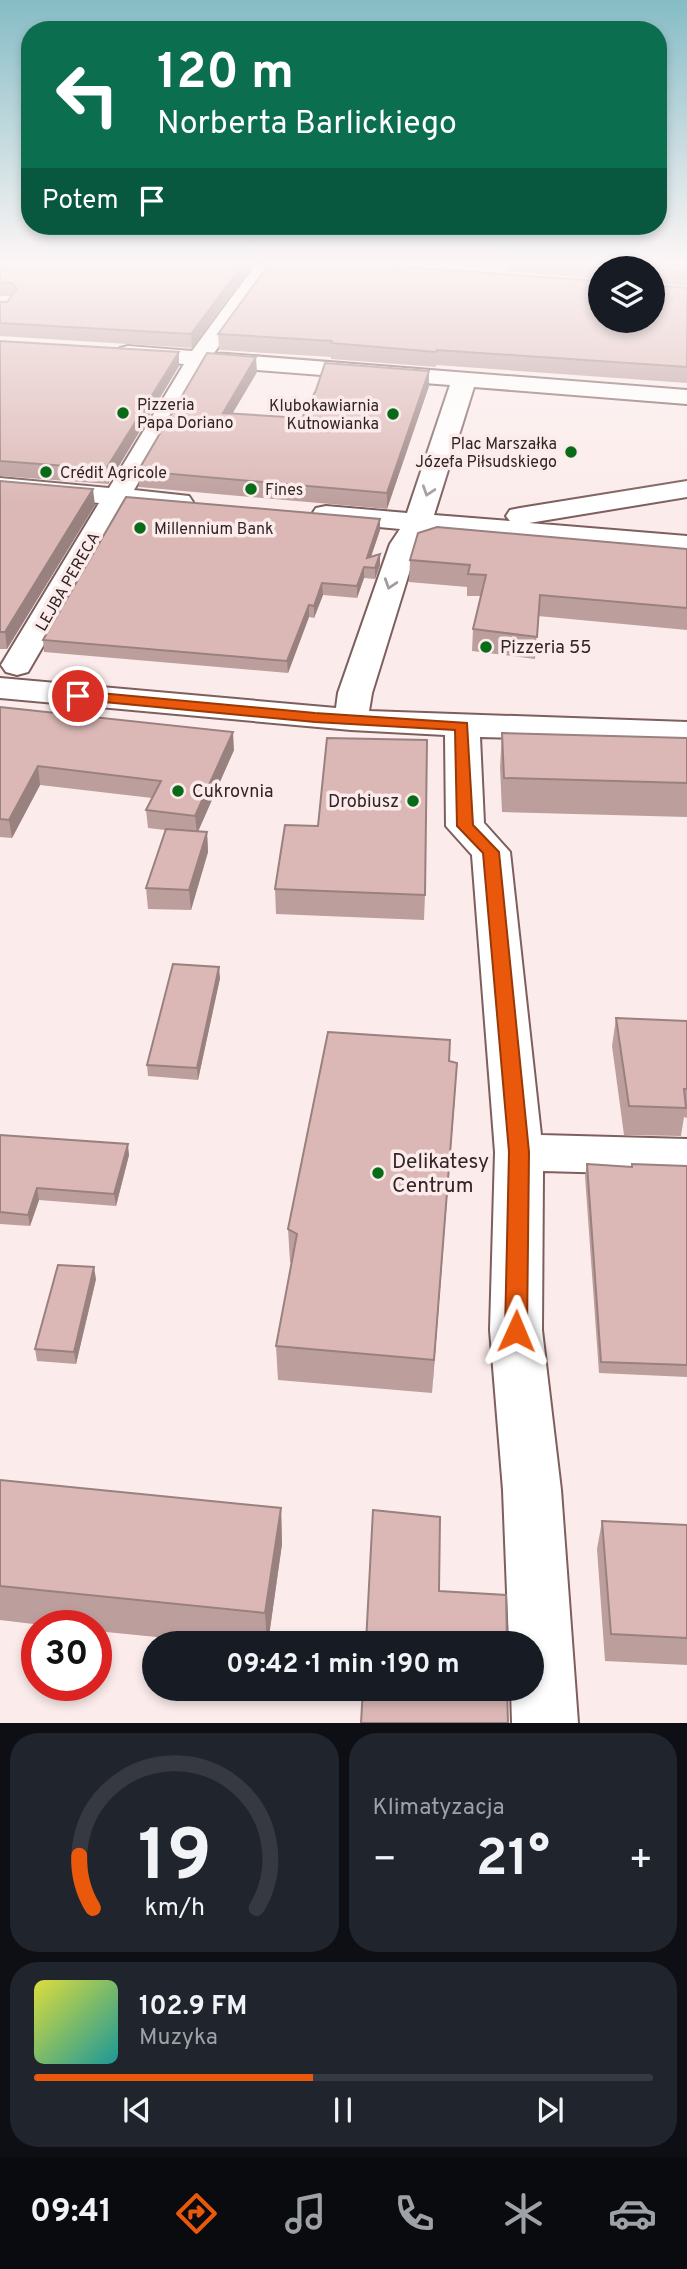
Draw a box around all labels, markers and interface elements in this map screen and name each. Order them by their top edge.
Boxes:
text: 120 m [157,44,294,106]
icon: left [42,49,133,140]
text: Norberta Barlickiego [157,105,457,145]
icon: arrive [133,182,171,220]
text: Potem [42,185,119,218]
map controls [588,256,665,333]
button: layers [588,256,665,333]
place label: Pizzeria Papa Doriano [137,396,234,434]
place label: Klubokawiarnia Kutnowianka [269,397,379,435]
marker: Pizzeria Papa Doriano [115,405,131,421]
marker: Klubokawiarnia Kutnowianka [385,406,401,422]
place label: Plac Marszałka Józefa Piłsudskiego [415,435,557,473]
marker: Plac Marszałka Józefa Piłsudskiego [563,444,579,460]
marker: Crédit Agricole [38,464,54,480]
place label: Crédit Agricole [60,464,167,484]
marker: Fines [243,481,259,497]
place label: Fines [265,481,303,501]
one-way arrow [422,485,436,497]
marker: Millennium Bank [132,520,148,536]
place label: Millennium Bank [154,520,274,540]
street label: LEJBA PERECA [32,529,105,635]
one-way arrow [384,578,399,590]
place label: Pizzeria 55 [500,637,591,660]
marker: Pizzeria 55 [478,639,494,655]
pin [48,666,108,726]
icon: arrive [59,677,97,715]
place label: Cukrovnia [192,781,274,804]
marker: Cukrovnia [170,783,186,799]
place label: Drobiusz [328,791,399,814]
marker: Drobiusz [405,793,421,809]
place label: Delikatesy Centrum [392,1149,489,1200]
marker: Delikatesy Centrum [370,1165,386,1181]
position arrow [479,1294,553,1368]
speed limit sign: 30 [21,1610,112,1701]
text: 09:42 · 1 min · 190 m [226,1649,460,1682]
text: Klimatyzacja [373,1794,505,1823]
text: 19 [137,1815,211,1907]
text: 21° [476,1828,550,1894]
text: − [373,1837,397,1886]
text: + [628,1837,653,1886]
text: km/h [144,1893,205,1925]
text: 102.9 FM [139,1991,247,2024]
text: Muzyka [139,2024,218,2053]
icon: previous [118,2091,156,2129]
icon: pause [324,2091,362,2129]
icon: next [531,2091,569,2129]
icon: directions [172,2189,221,2238]
icon: music [281,2189,330,2238]
icon: phone [390,2189,439,2238]
icon: climate [499,2189,548,2238]
icon: car [608,2189,657,2238]
text: 09:41 [30,2193,112,2233]

